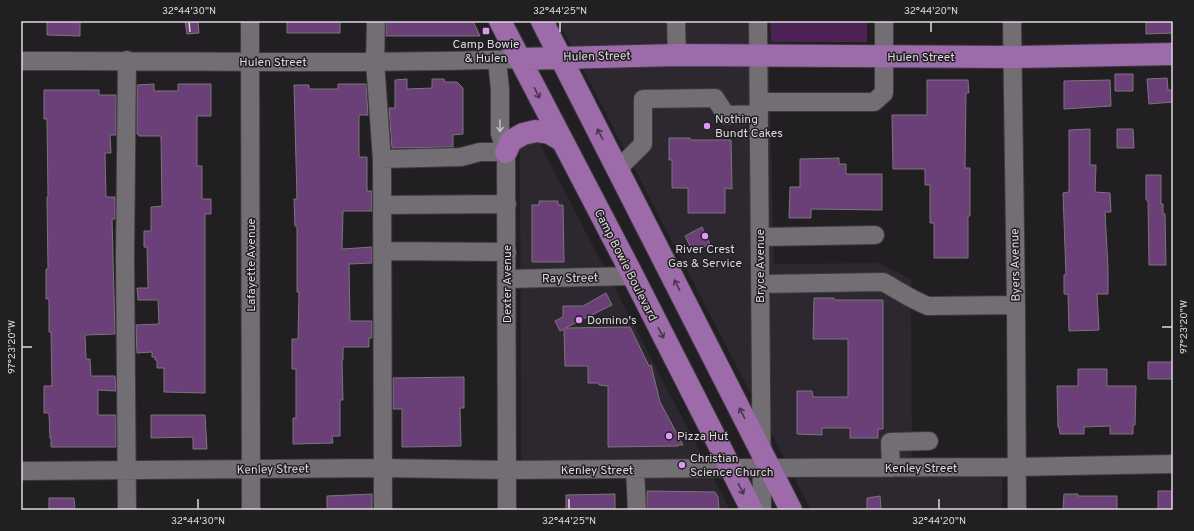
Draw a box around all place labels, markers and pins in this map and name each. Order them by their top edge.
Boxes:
marker: Camp Bowie & Hulen [481,26,491,36]
place label: Camp Bowie & Hulen [453,37,519,67]
place label: Nothing Bundt Cakes [715,112,783,142]
marker: Nothing Bundt Cakes [702,121,712,131]
marker: River Crest Gas & Service [700,231,710,241]
place label: River Crest Gas & Service [668,242,742,272]
place label: Domino's [587,313,637,329]
marker: Domino's [574,315,584,325]
place label: Pizza Hut [677,429,729,445]
marker: Pizza Hut [664,431,674,441]
place label: Christian Science Church [690,451,773,481]
marker: Christian Science Church [677,460,687,470]

